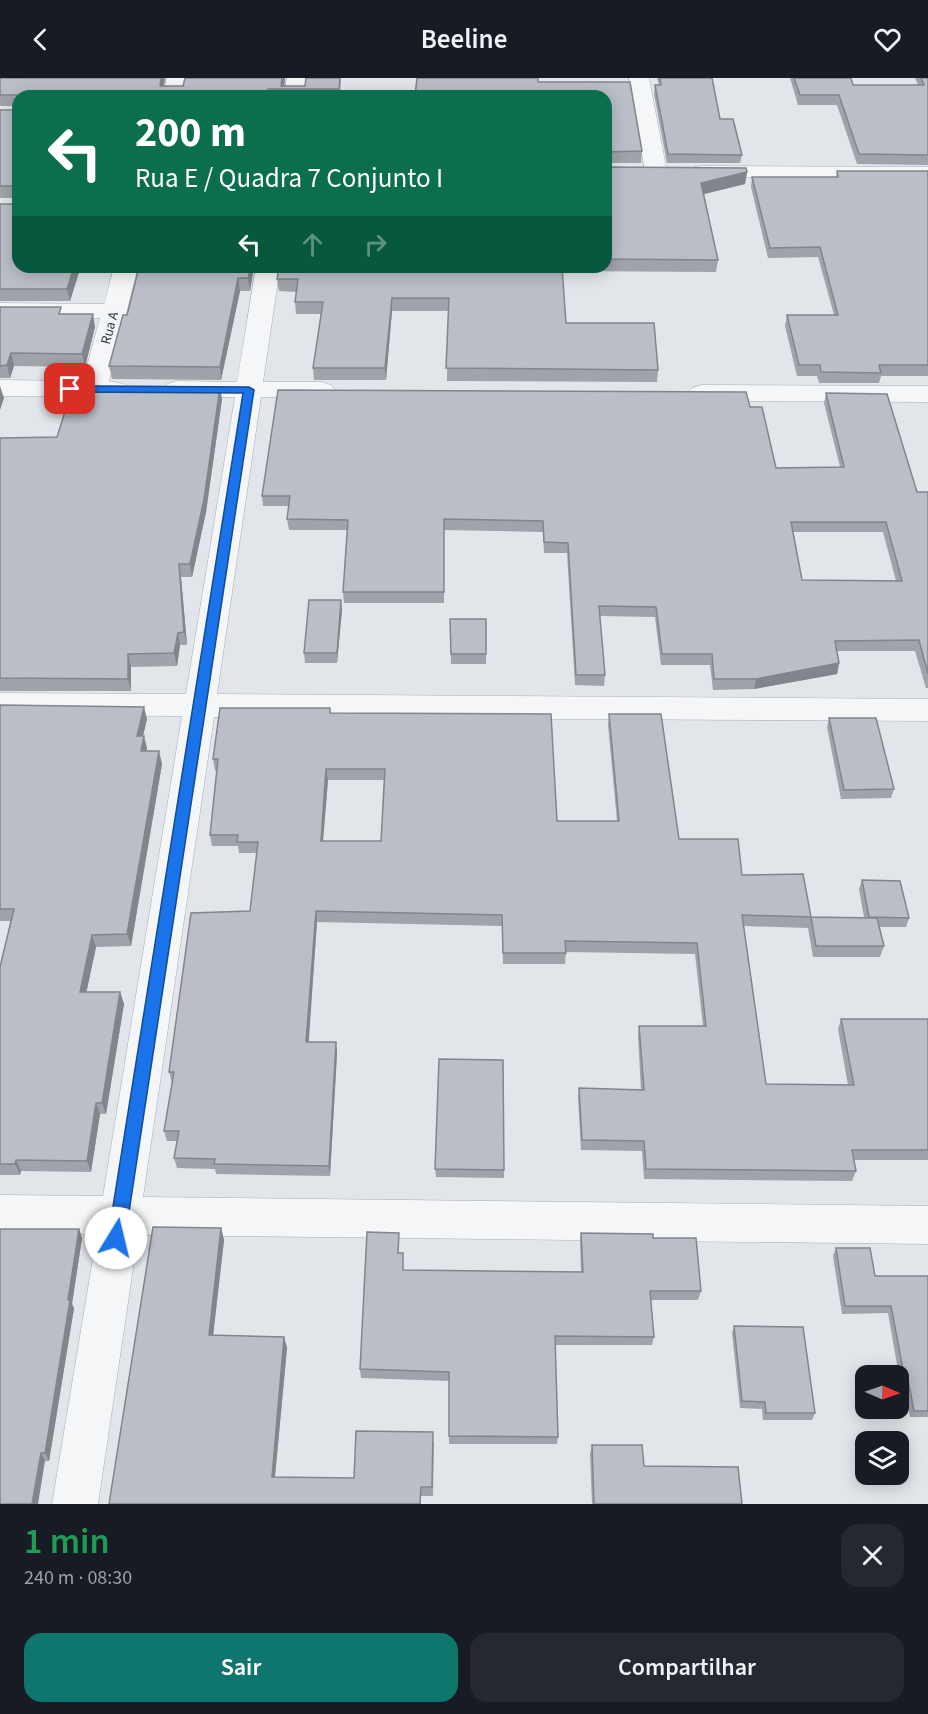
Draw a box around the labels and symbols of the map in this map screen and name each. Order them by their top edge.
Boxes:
street label: Rua A [96,309,124,347]
pin [44,363,95,414]
position arrow [84,1206,148,1270]
north arrow [855,1365,909,1419]

